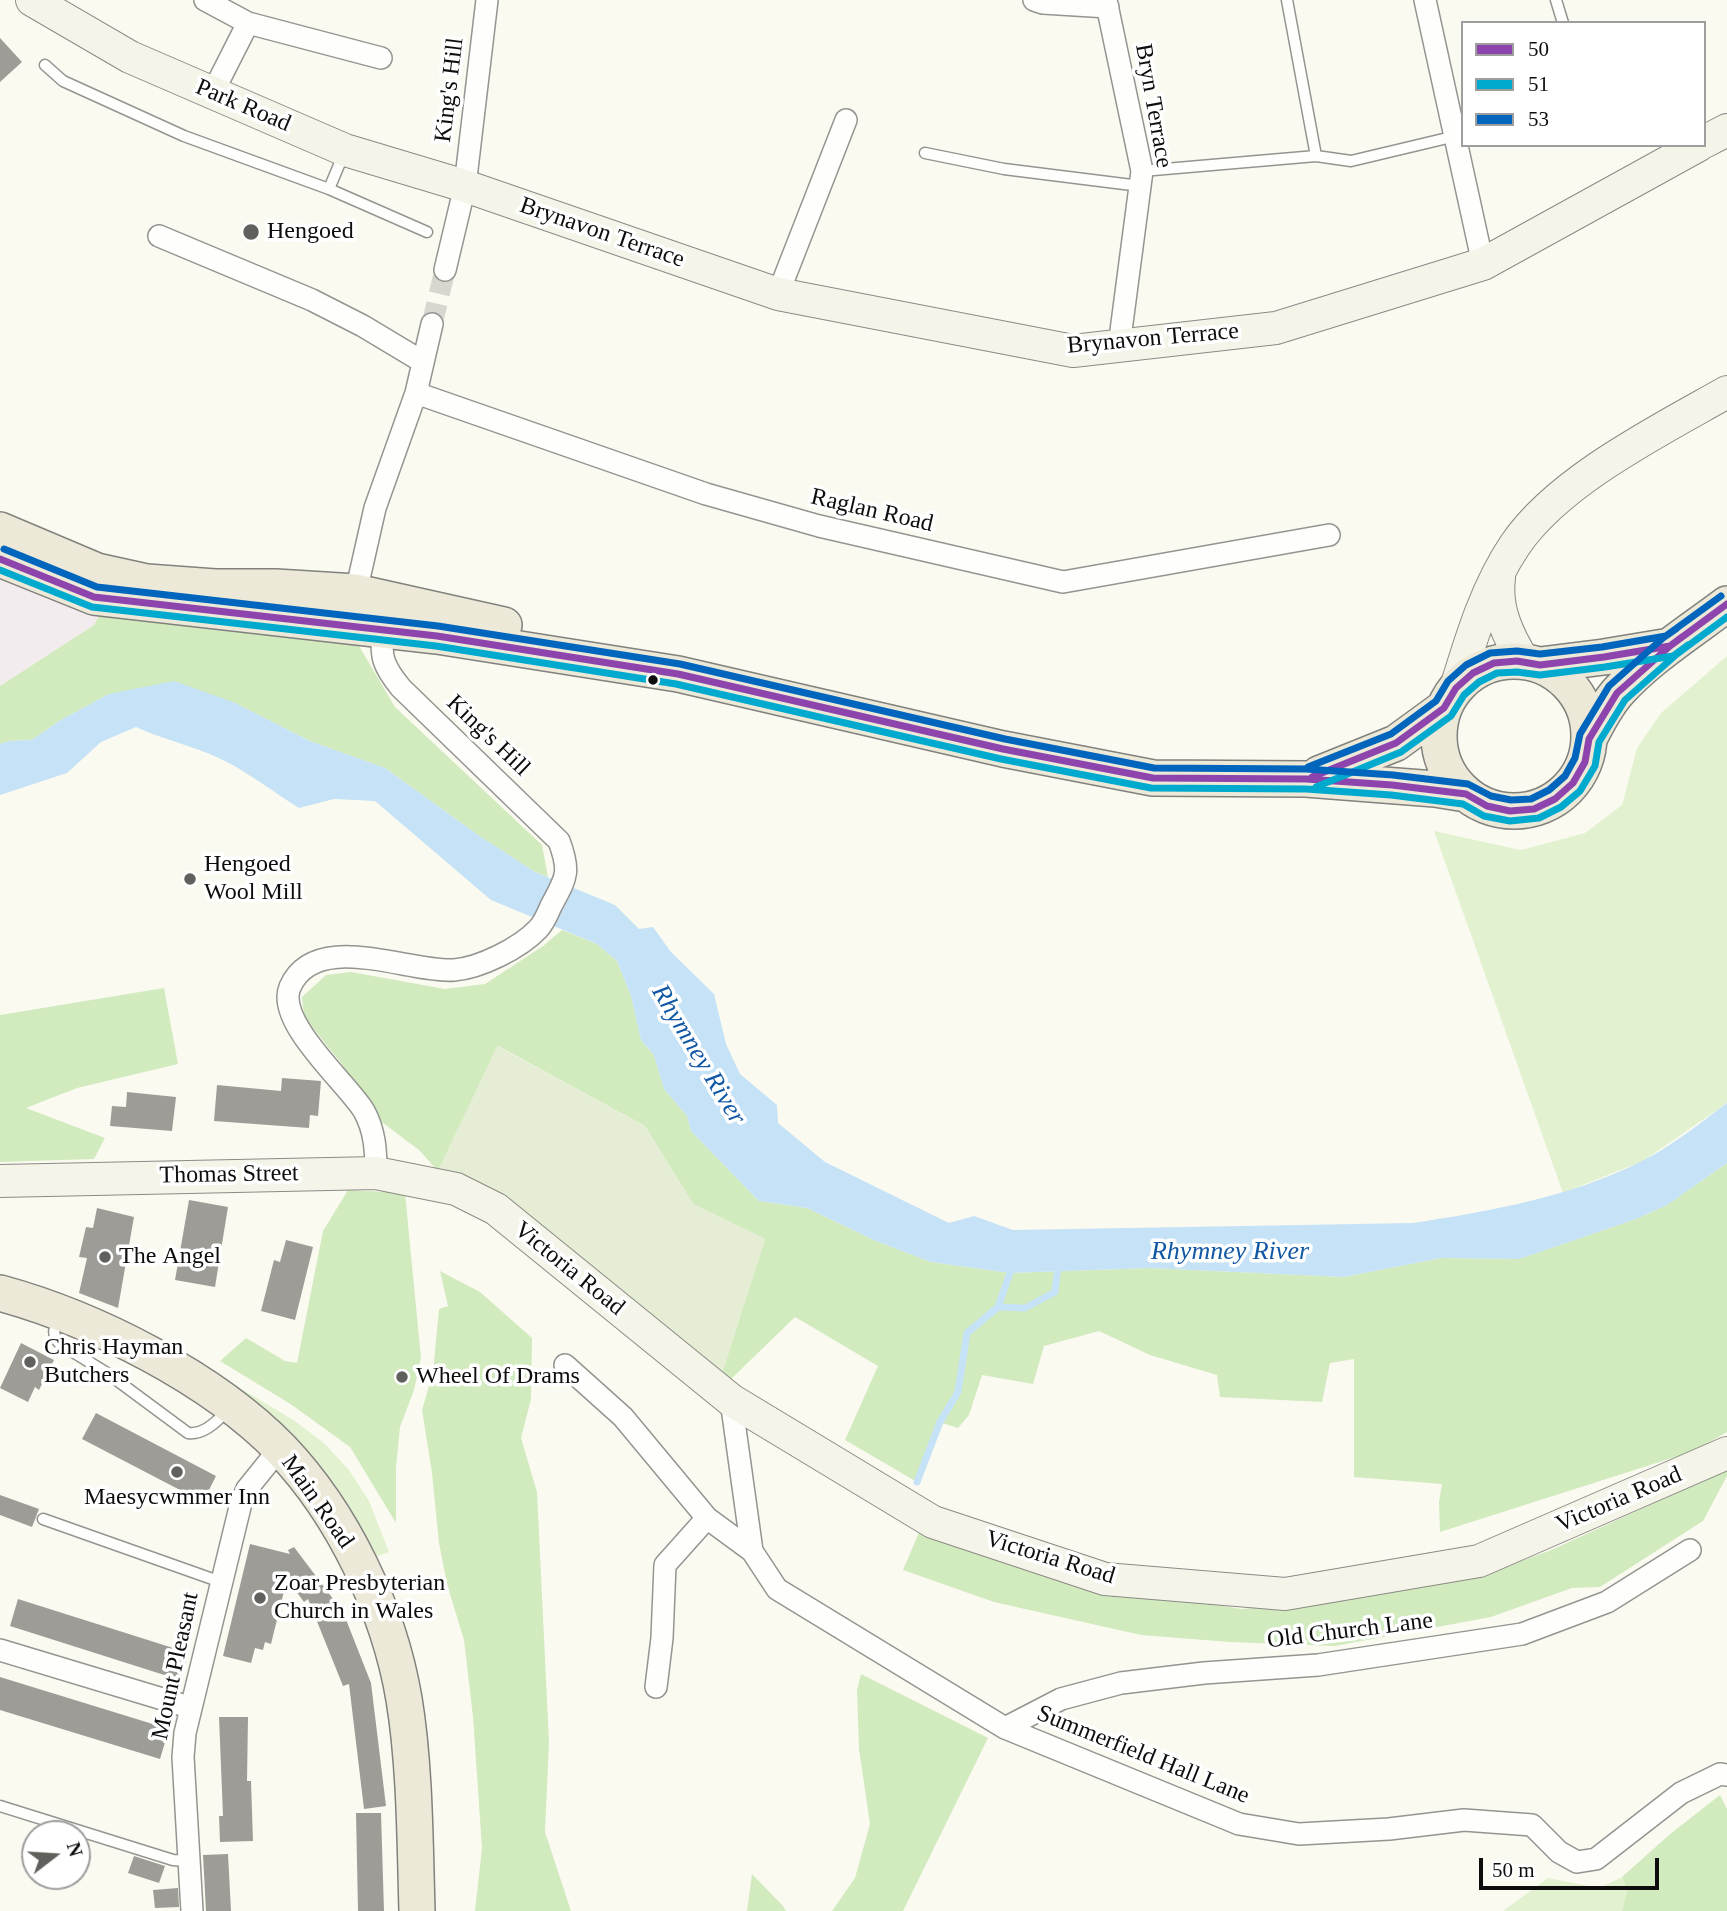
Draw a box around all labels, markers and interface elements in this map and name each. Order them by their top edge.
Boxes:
legend [1461,21,1706,147]
street label: King's Hill [429,36,471,144]
text: 50 [1528,37,1549,61]
street label: Bryn Terrace [1128,42,1178,170]
text: 51 [1528,72,1549,96]
street label: Park Road [191,73,295,139]
text: 53 [1528,107,1549,131]
street label: Brynavon Terrace [516,191,688,275]
place label: Hengoed [267,218,354,246]
marker: Hengoed [241,222,261,242]
street label: Brynavon Terrace [1066,317,1240,361]
street label: Raglan Road [808,483,936,539]
unlabelled marker [646,673,660,687]
street label: King's Hill [440,689,536,783]
place label: Hengoed Wool Mill [204,851,303,907]
marker: Hengoed Wool Mill [182,871,198,887]
water label: Rhymney River [644,979,752,1131]
street label: Thomas Street [159,1159,299,1191]
street label: Victoria Road [508,1216,630,1322]
water label: Rhymney River [1151,1236,1309,1268]
place label: The Angel [119,1243,221,1271]
marker: The Angel [97,1249,113,1265]
place label: Chris Hayman Butchers [44,1334,183,1390]
marker: Chris Hayman Butchers [22,1354,38,1370]
place label: Wheel Of Drams [416,1363,580,1391]
marker: Wheel Of Drams [394,1369,410,1385]
street label: Main Road [274,1450,360,1554]
street label: Victoria Road [1552,1461,1686,1539]
marker: Maesycwmmer Inn [169,1464,185,1480]
place label: Maesycwmmer Inn [84,1484,270,1512]
street label: Victoria Road [982,1525,1118,1591]
place label: Zoar Presbyterian Church in Wales [274,1570,445,1626]
street label: Mount Pleasant [146,1590,206,1742]
marker: Zoar Presbyterian Church in Wales [252,1590,268,1606]
street label: Old Church Lane [1266,1607,1434,1655]
street label: Summerfield Hall Lane [1033,1699,1253,1811]
north arrow [21,1820,91,1890]
text: N [63,1840,87,1859]
scale bar [1482,1844,1662,1888]
text: 50 m [1492,1858,1535,1882]

